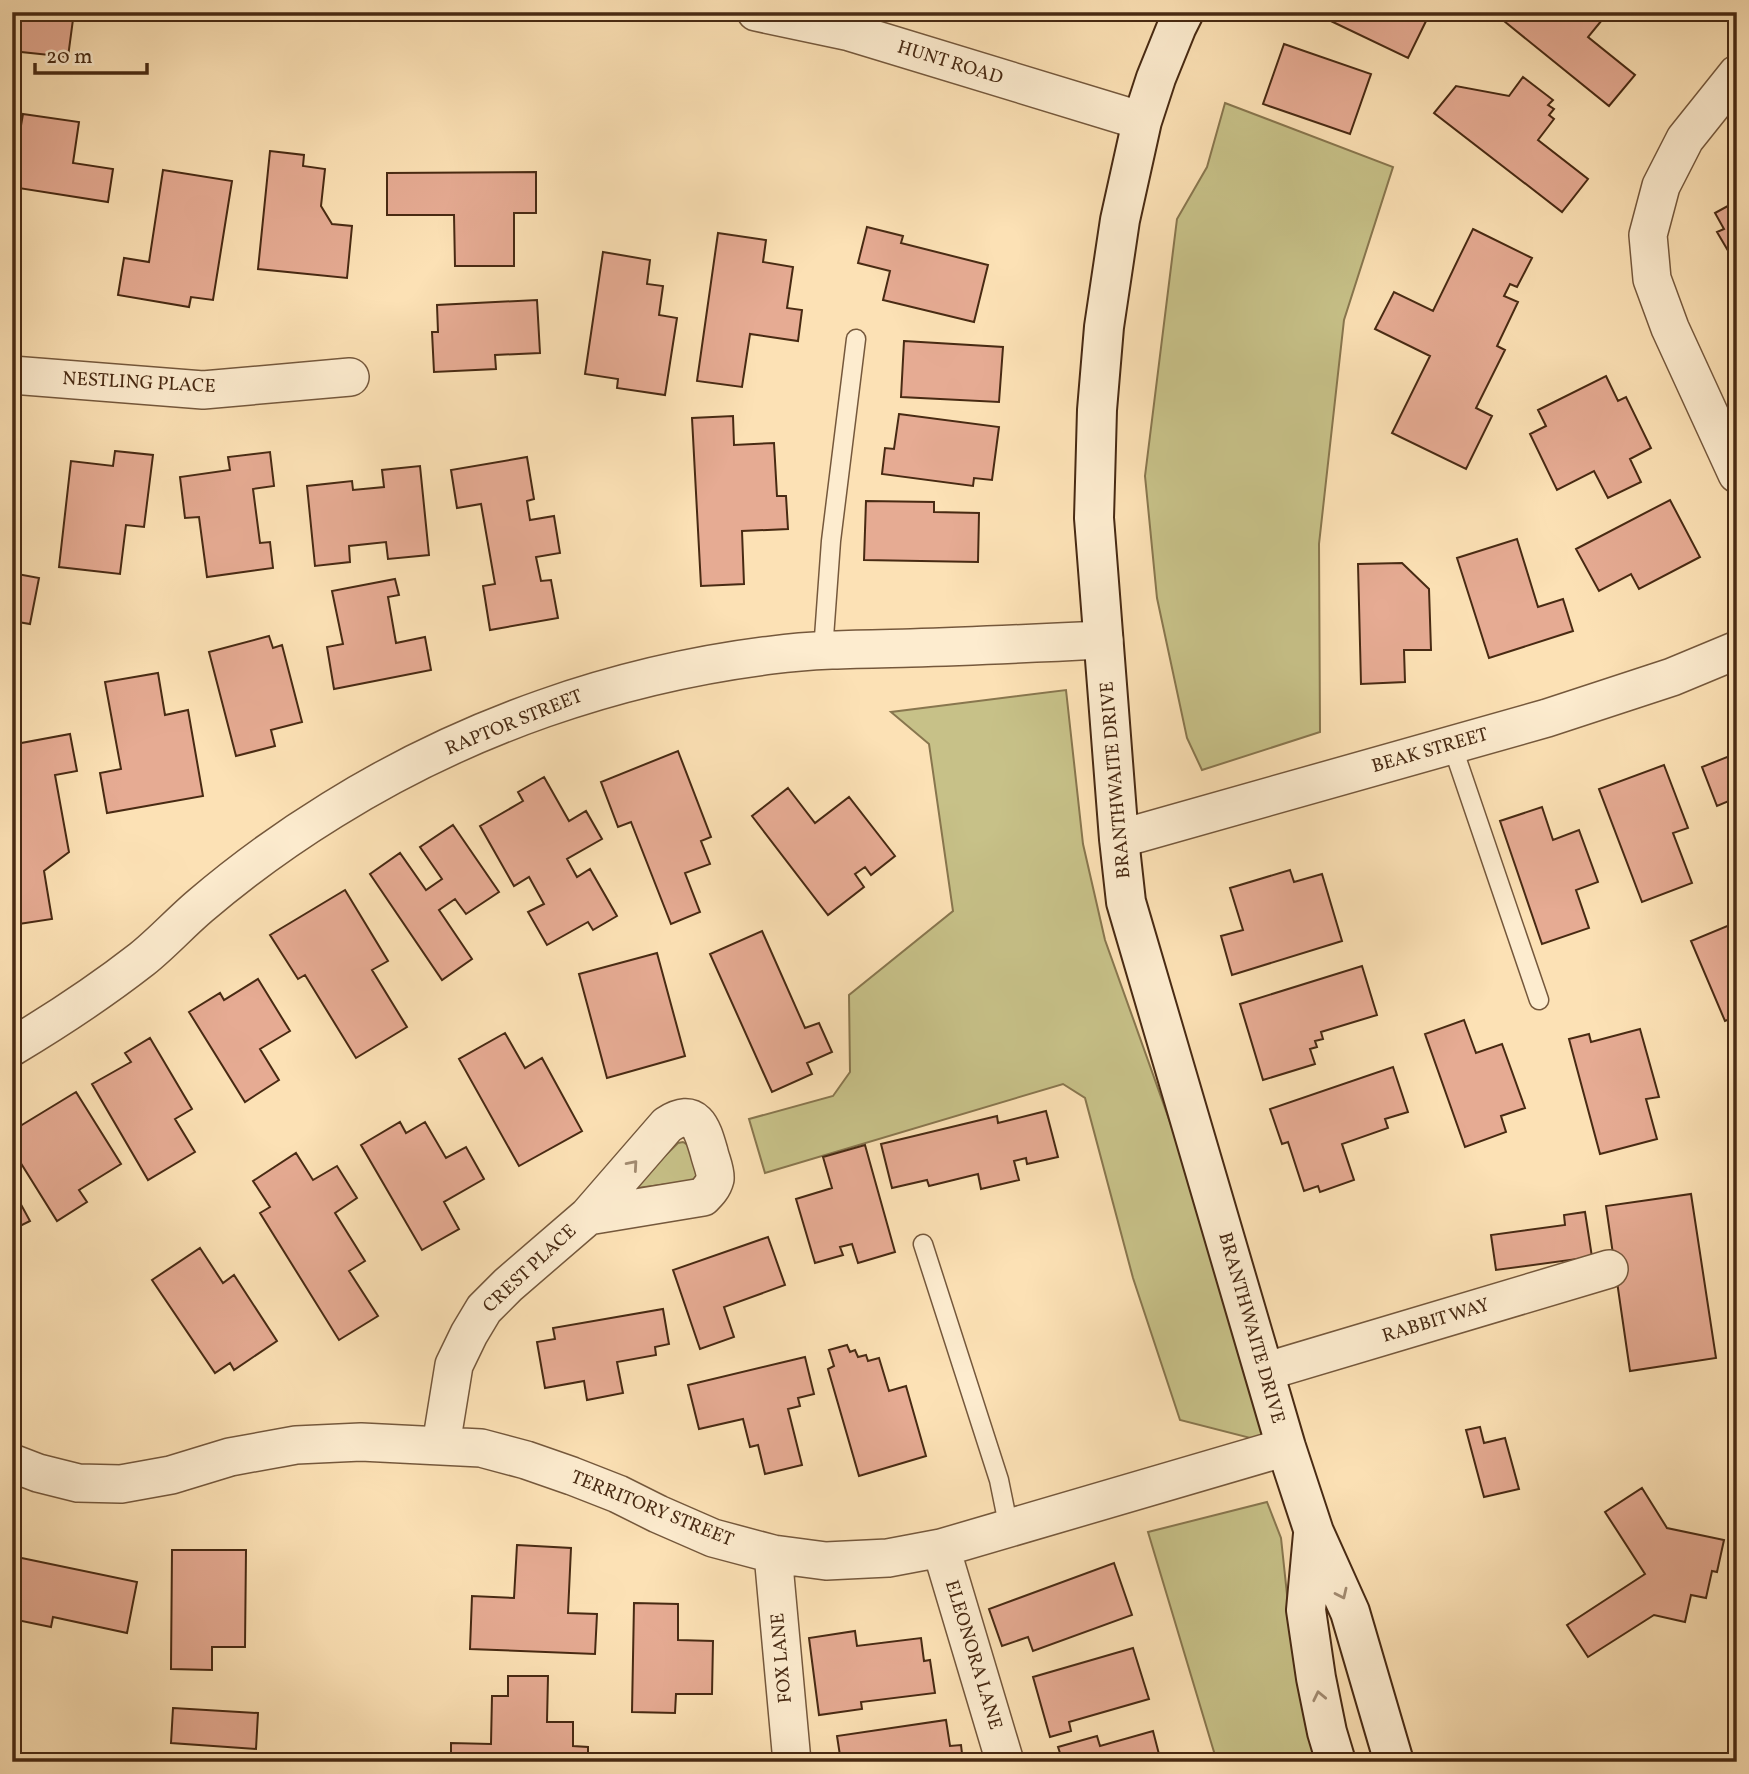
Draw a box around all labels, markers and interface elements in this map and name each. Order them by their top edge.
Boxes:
scale bar [35,32,147,76]
street label: HUNT ROAD [894,35,1006,91]
text: 20 m [46,43,92,72]
street label: NESTLING PLACE [62,366,216,400]
street label: BRANTHWAITE DRIVE [1094,680,1138,880]
street label: RAPTOR STREET [441,684,587,762]
street label: BEAK STREET [1369,722,1491,780]
one-way arrow [625,1160,637,1173]
street label: CREST PLACE [477,1219,583,1319]
street label: BRANTHWAITE DRIVE [1211,1229,1291,1427]
street label: RABBIT WAY [1379,1292,1493,1350]
street label: TERRITORY STREET [567,1464,737,1554]
street label: ELEONORA LANE [938,1577,1008,1733]
one-way arrow [1334,1587,1348,1599]
street label: FOX LANE [765,1612,799,1704]
one-way arrow [1313,1690,1328,1702]

